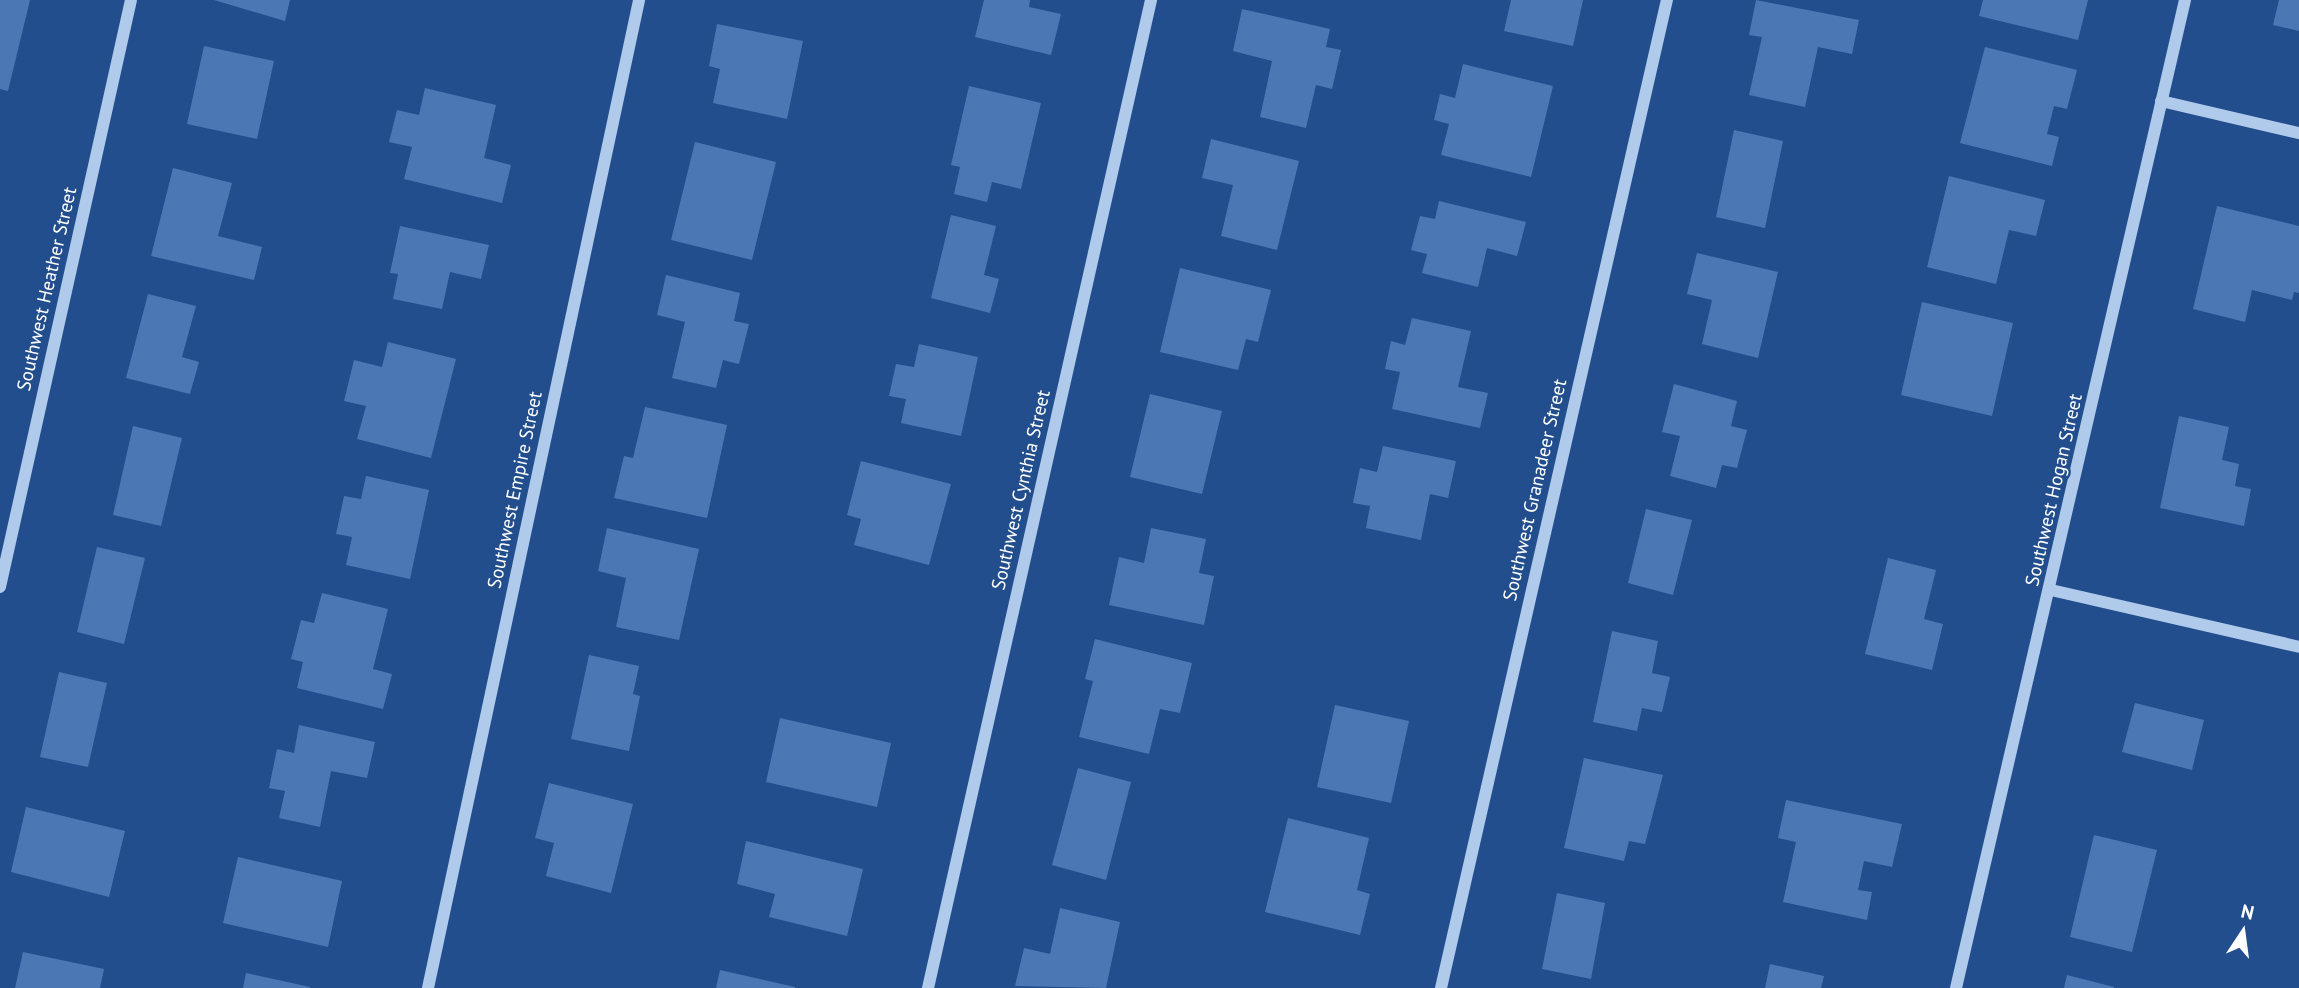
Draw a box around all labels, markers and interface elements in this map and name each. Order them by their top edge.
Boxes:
street label: Southwest Heather Street [12,185,82,393]
street label: Southwest Granadeer Street [1498,377,1572,603]
street label: Southwest Cynthia Street [987,388,1055,592]
street label: Southwest Empire Street [483,389,547,591]
street label: Southwest Hogan Street [2021,392,2087,588]
north arrow [2208,897,2278,967]
text: N [2239,898,2256,925]

